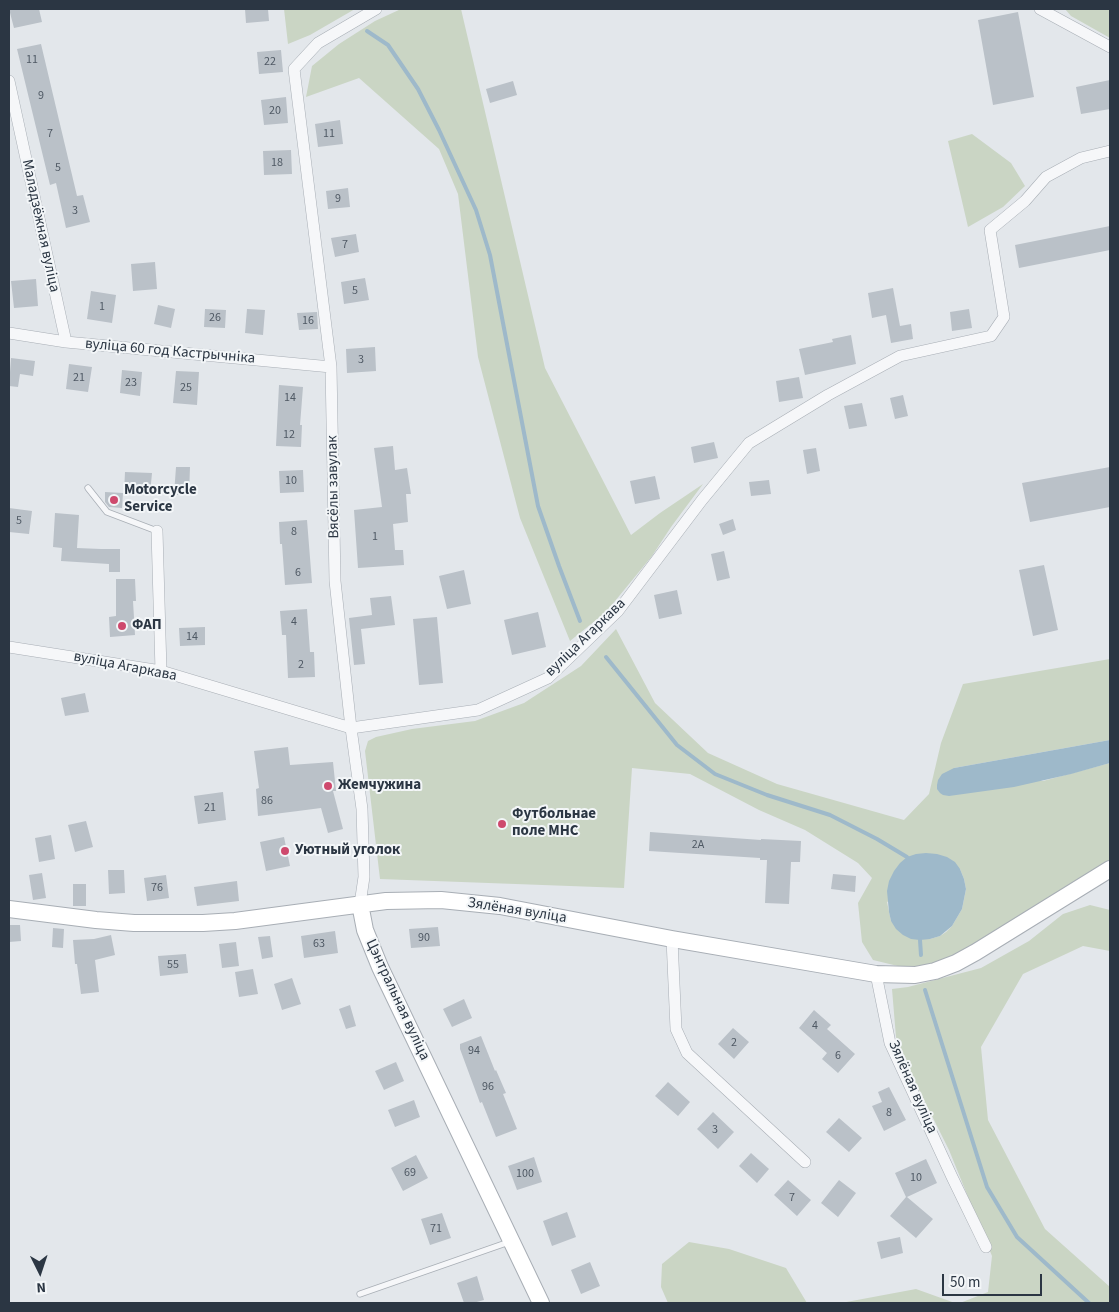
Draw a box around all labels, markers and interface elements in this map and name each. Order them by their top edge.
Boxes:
house number: 11 [26,53,38,67]
house number: 22 [264,55,276,69]
house number: 9 [38,89,44,103]
house number: 20 [269,104,281,118]
house number: 7 [47,127,53,141]
house number: 11 [323,127,335,141]
house number: 18 [271,156,283,170]
street label: Маладзёжная вуліца [17,158,63,294]
house number: 5 [55,161,61,175]
house number: 9 [335,192,341,206]
house number: 3 [72,204,78,218]
house number: 7 [342,238,348,252]
house number: 5 [352,284,358,298]
house number: 1 [99,300,105,314]
house number: 26 [209,311,221,325]
house number: 16 [302,314,314,328]
street label: вуліца 60 год Кастрычніка [84,336,256,368]
house number: 3 [358,353,364,367]
house number: 21 [73,371,85,385]
house number: 23 [125,376,137,390]
house number: 25 [180,381,192,395]
house number: 14 [284,391,296,405]
house number: 12 [283,428,295,442]
street label: Вясёлы завулак [324,435,344,539]
house number: 10 [285,474,297,488]
place label: Motorcycle Service [124,482,197,517]
marker: Motorcycle Service [108,494,120,506]
house number: 5 [16,514,22,528]
house number: 8 [291,525,297,539]
house number: 1 [372,530,378,544]
house number: 6 [295,566,301,580]
street label: вуліца Агаркава [542,595,630,681]
house number: 4 [291,615,297,629]
place label: ФАП [132,617,162,635]
marker: ФАП [116,620,128,632]
house number: 14 [186,630,198,644]
street label: вуліца Агаркава [72,648,178,686]
house number: 2 [298,658,304,672]
place label: Жемчужина [338,777,421,795]
marker: Жемчужина [322,780,334,792]
house number: 86 [261,794,273,808]
house number: 21 [204,801,216,815]
place label: Футбольнае поле МНС [512,806,596,841]
marker: Футбольнае поле МНС [496,818,508,830]
house number: 2А [692,838,704,852]
place label: Уютный уголок [295,842,400,860]
marker: Уютный уголок [279,845,291,857]
house number: 76 [151,881,163,895]
street label: Зялёная вуліца [466,894,568,928]
house number: 90 [418,931,430,945]
house number: 63 [313,937,325,951]
street label: Цэнтральная вуліца [361,937,433,1063]
house number: 55 [167,958,179,972]
house number: 4 [812,1019,818,1033]
house number: 2 [731,1036,737,1050]
street label: Зялёная вуліца [883,1038,941,1136]
house number: 94 [468,1044,480,1058]
house number: 6 [835,1049,841,1063]
house number: 96 [482,1080,494,1094]
house number: 8 [886,1106,892,1120]
house number: 3 [712,1123,718,1137]
house number: 69 [404,1166,416,1180]
house number: 100 [516,1167,534,1181]
house number: 10 [910,1171,922,1185]
house number: 7 [789,1191,795,1205]
house number: 71 [430,1222,442,1236]
north arrow [15,1247,65,1297]
scale bar [944,1264,1044,1296]
text: 50 m [950,1272,980,1293]
text: N [36,1277,46,1297]

